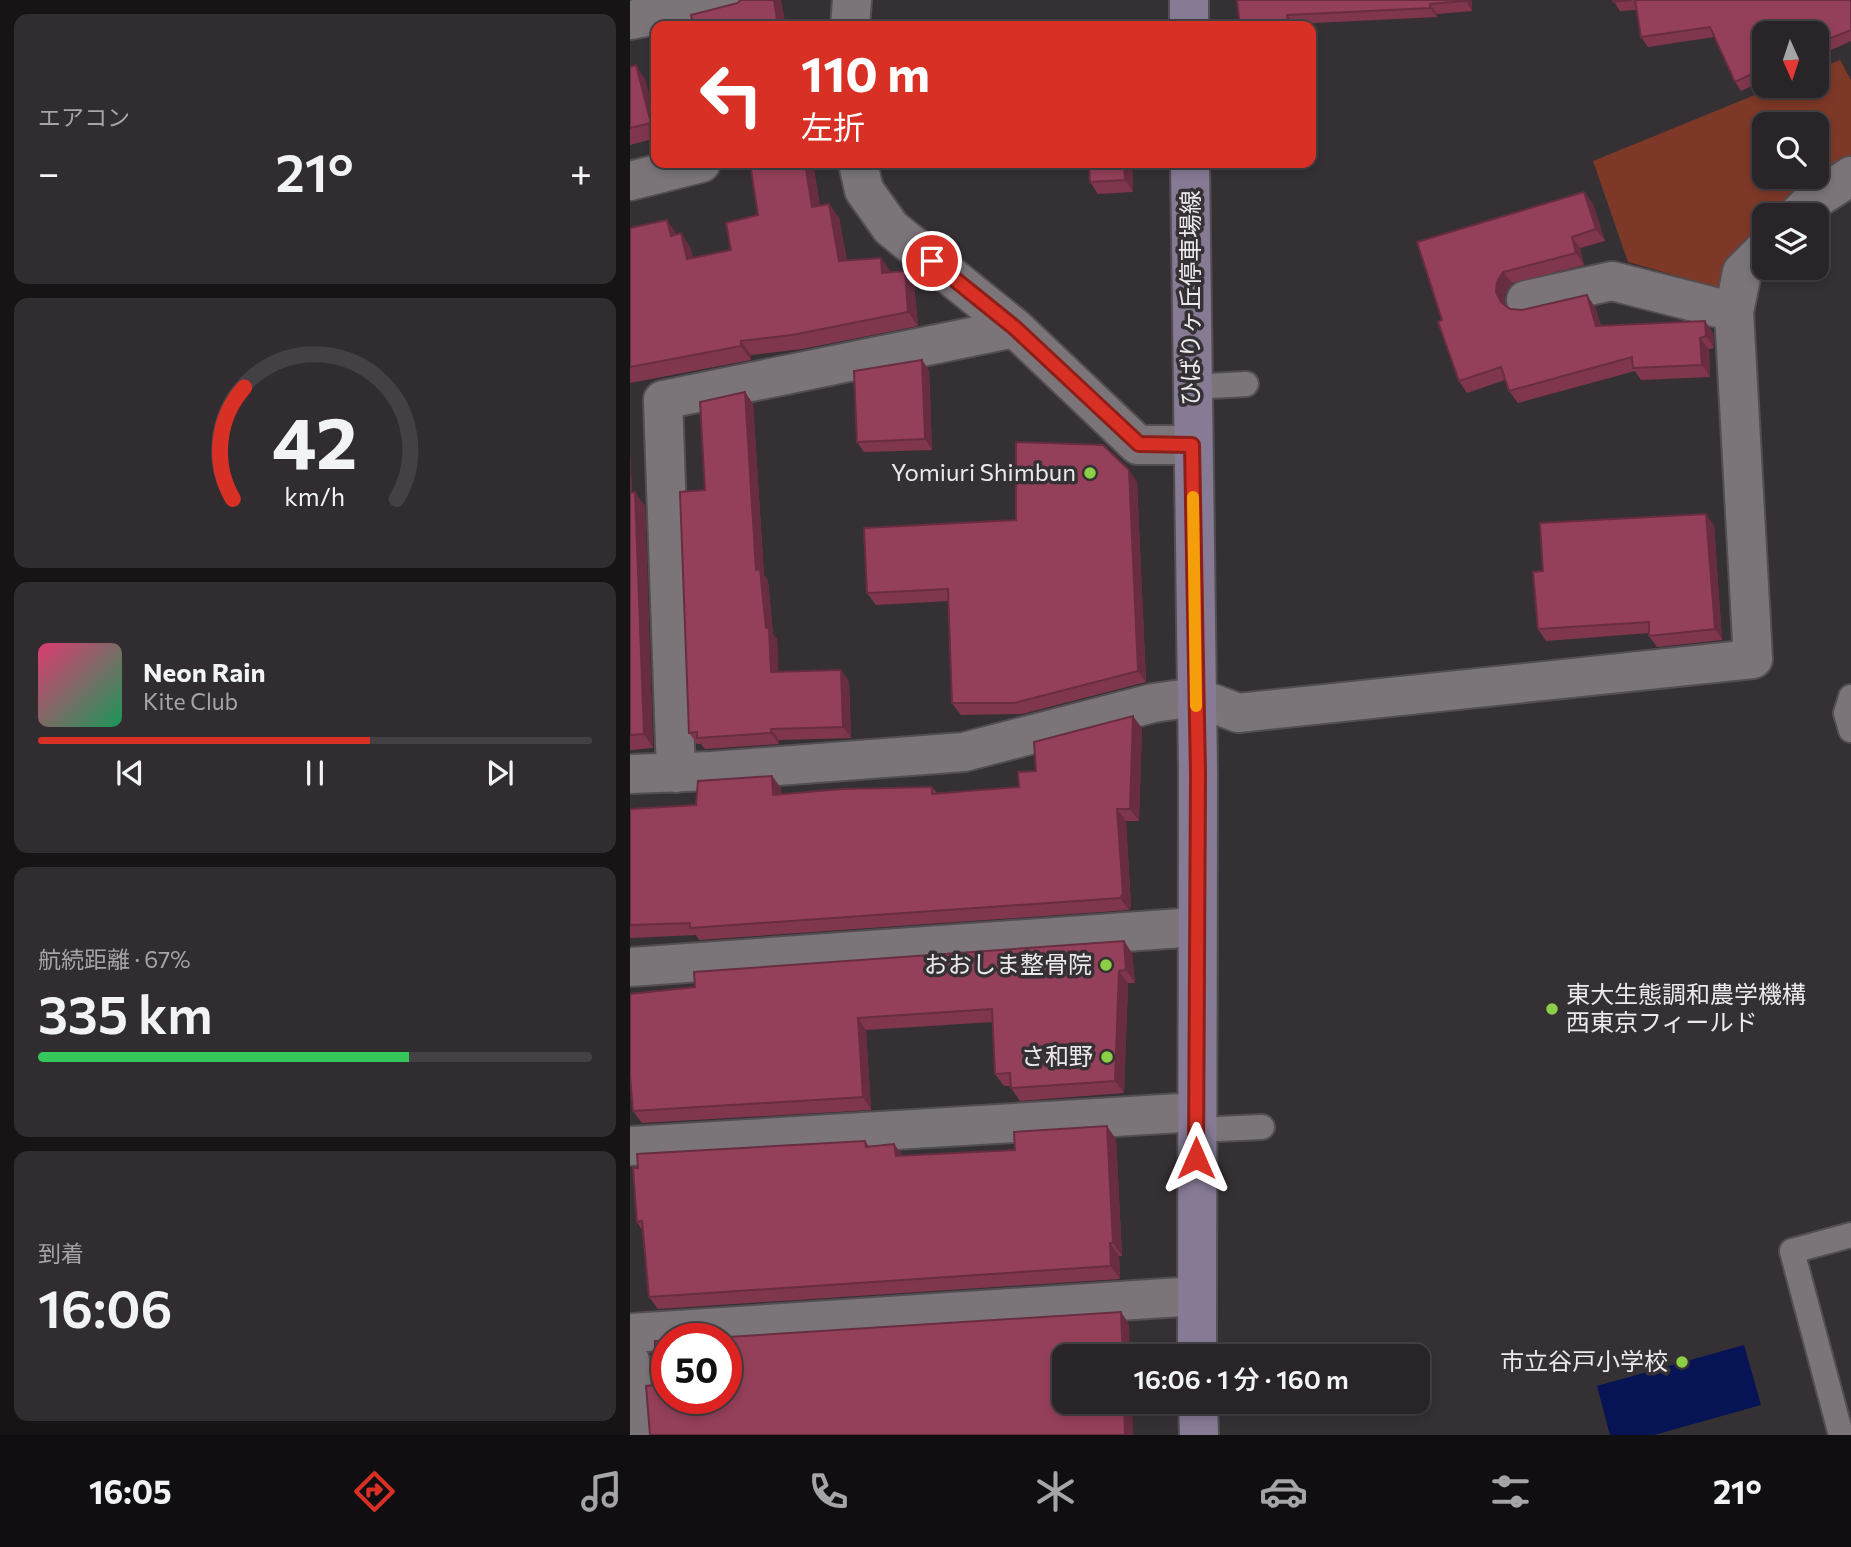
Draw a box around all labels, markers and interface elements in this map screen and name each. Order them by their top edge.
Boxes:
north arrow [1752,21,1829,98]
map controls [1752,21,1829,280]
text: 110 m [801,42,930,102]
icon: left [686,49,777,140]
text: エアコン [38,103,130,131]
text: 左折 [801,106,865,146]
button: search [1752,112,1829,189]
text: 21° [275,139,354,203]
text: − [38,148,60,195]
text: + [570,148,592,195]
street label: ひばりヶ丘停車場線 [1175,190,1204,406]
button: layers [1752,203,1829,280]
pin [902,231,962,291]
icon: arrive [913,242,951,280]
text: 42 [272,396,358,485]
place label: Yomiuri Shimbun [891,457,1076,486]
marker: Yomiuri Shimbun [1082,465,1098,481]
text: km/h [285,481,345,511]
text: Neon Rain [143,656,266,687]
text: Kite Club [143,687,238,715]
icon: previous [111,754,149,792]
icon: pause [296,754,334,792]
icon: next [481,754,519,792]
text: 航続距離 · 67% [38,945,191,973]
place label: おおしま整骨院 [924,949,1092,978]
marker: おおしま整骨院 [1098,957,1114,973]
place label: 東大生態調和農学機構 西東京フィールド [1566,979,1806,1036]
text: 335 km [38,981,213,1045]
marker: 東大生態調和農学機構 西東京フィールド [1544,1001,1560,1017]
place label: さ和野 [1021,1041,1093,1070]
marker: さ和野 [1099,1049,1115,1065]
position arrow [1159,1121,1233,1195]
text: 到着 [38,1239,84,1267]
text: 16:06 [38,1275,173,1339]
speed limit sign: 50 [651,1323,742,1414]
place label: 市立谷戸小学校 [1500,1346,1668,1375]
marker: 市立谷戸小学校 [1674,1354,1690,1370]
text: 16:06 · 1 分 · 160 m [1133,1363,1349,1394]
icon: directions [350,1467,399,1516]
icon: music [577,1467,626,1516]
icon: phone [804,1467,853,1516]
icon: climate [1031,1467,1080,1516]
icon: car [1259,1467,1308,1516]
icon: filters [1486,1467,1535,1516]
text: 16:05 [89,1471,172,1511]
text: 21° [1713,1471,1762,1511]

